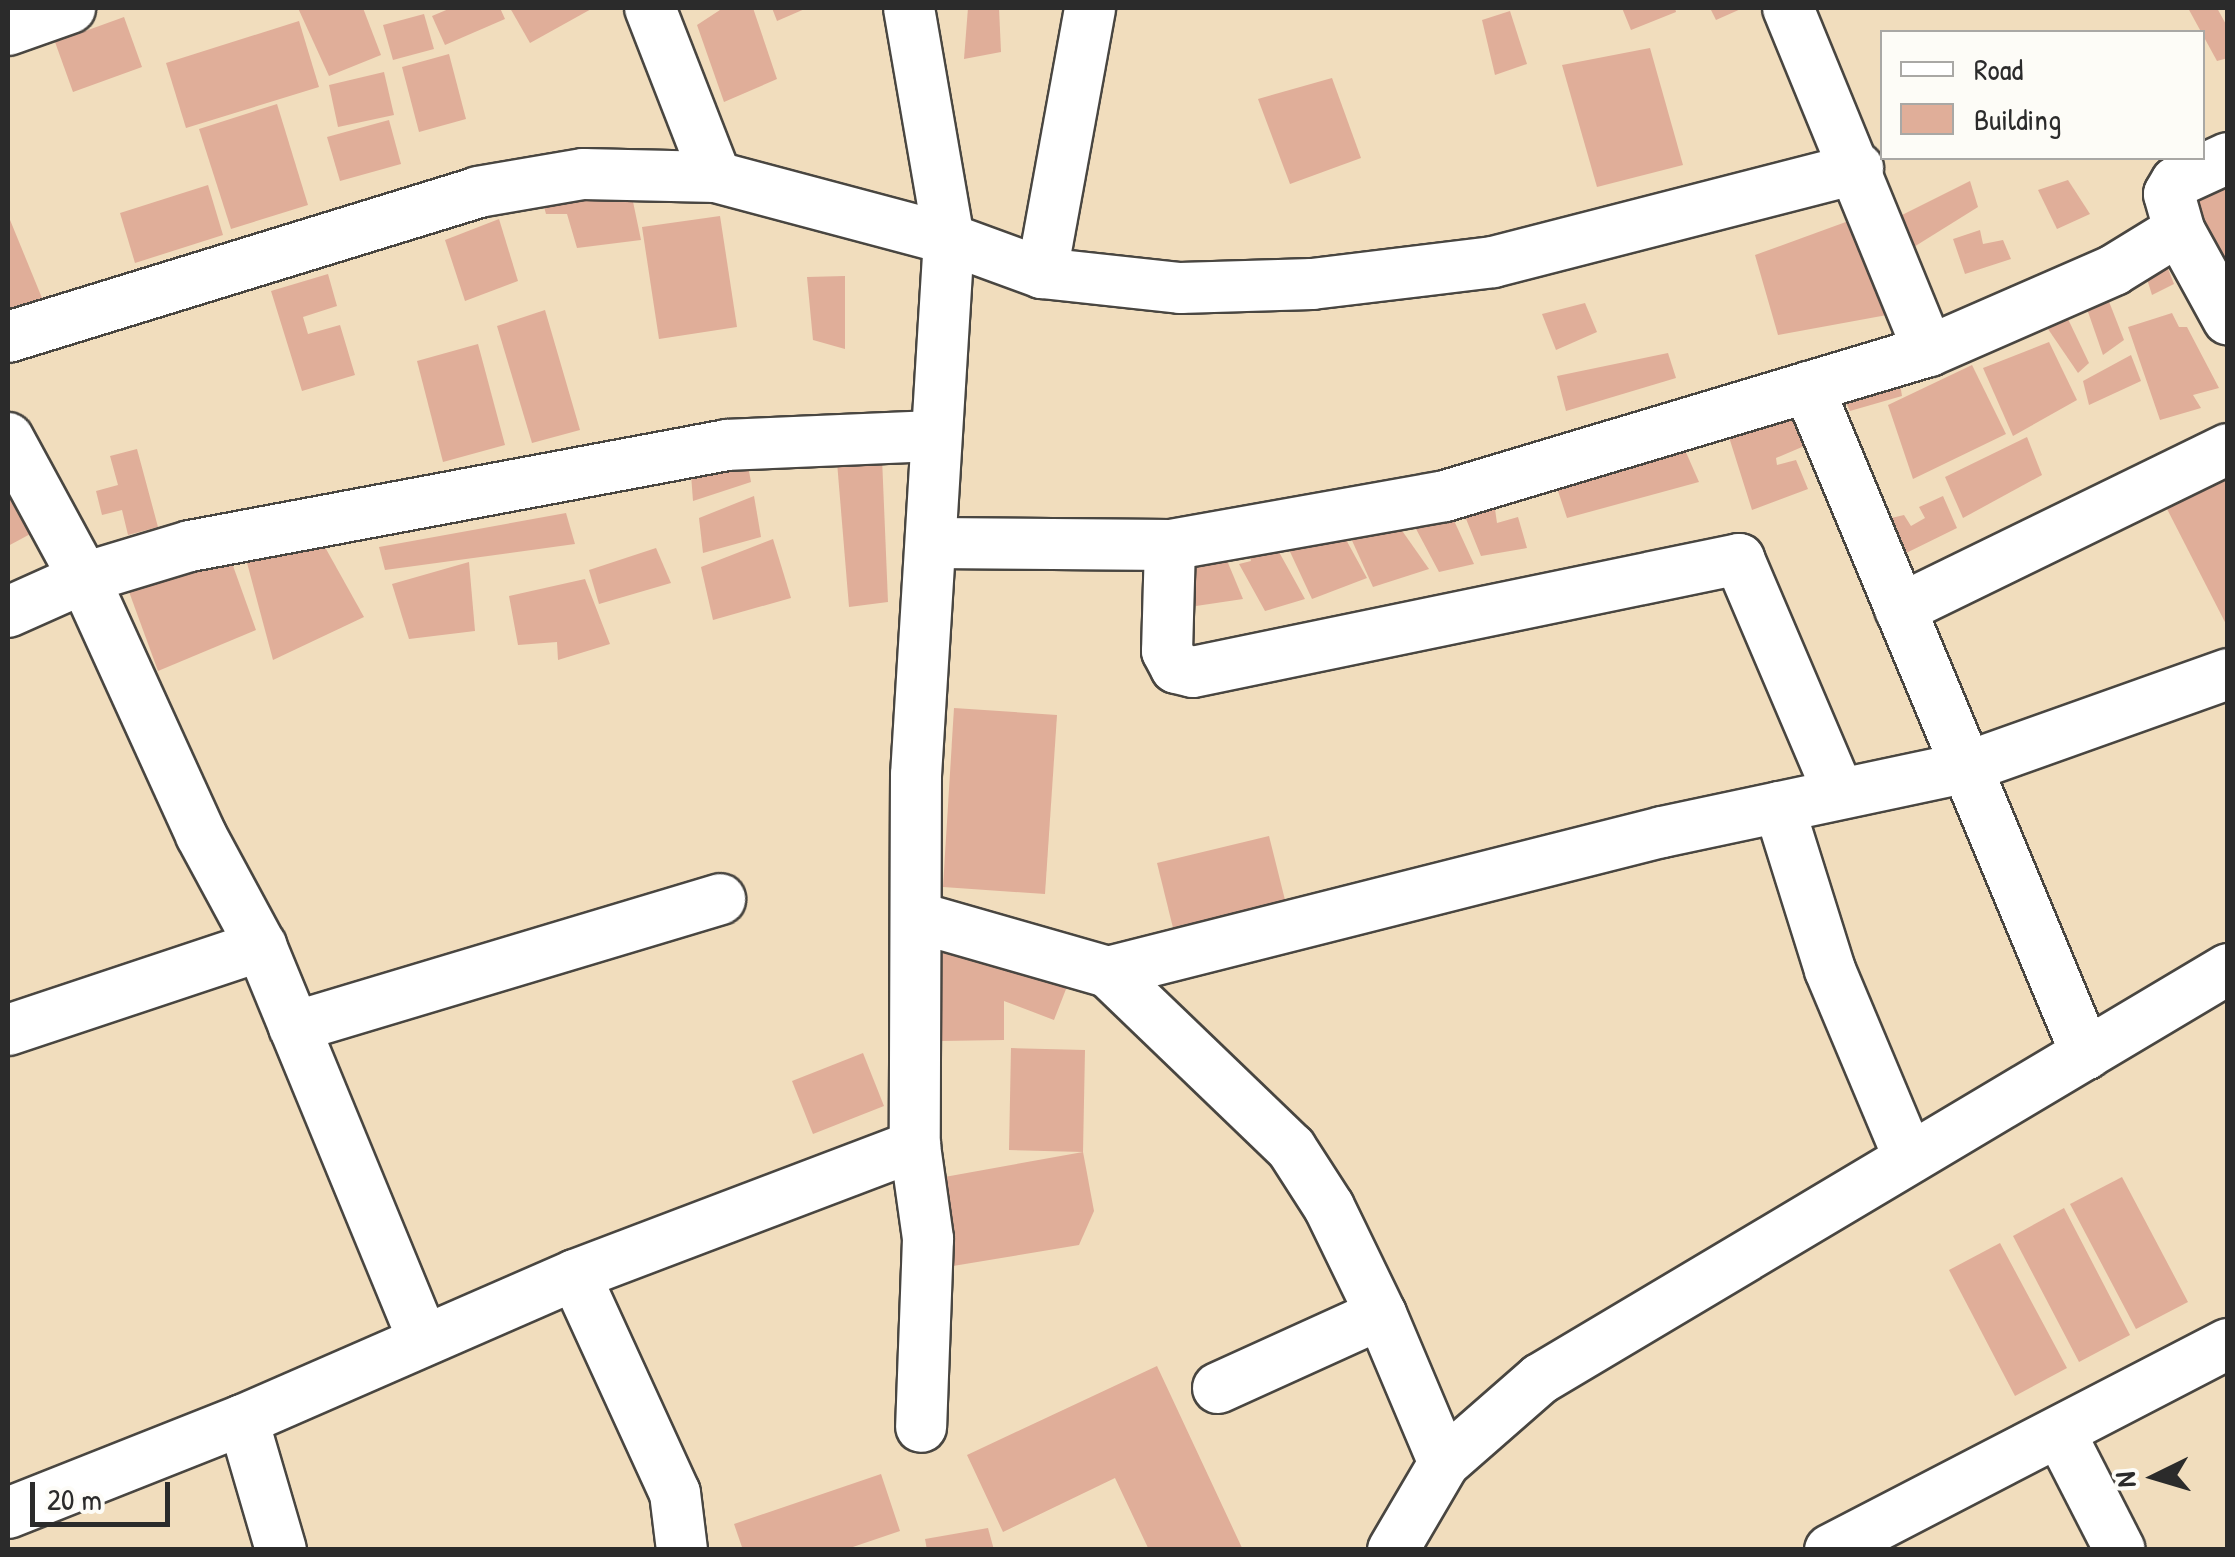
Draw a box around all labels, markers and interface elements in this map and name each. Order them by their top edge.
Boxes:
legend [1880,30,2205,160]
text: Road [1974,49,2023,89]
text: Building [1974,99,2061,139]
north arrow [2105,1427,2205,1527]
scale bar [35,1462,175,1524]
text: N [2106,1471,2145,1489]
text: 20 m [47,1479,102,1519]

